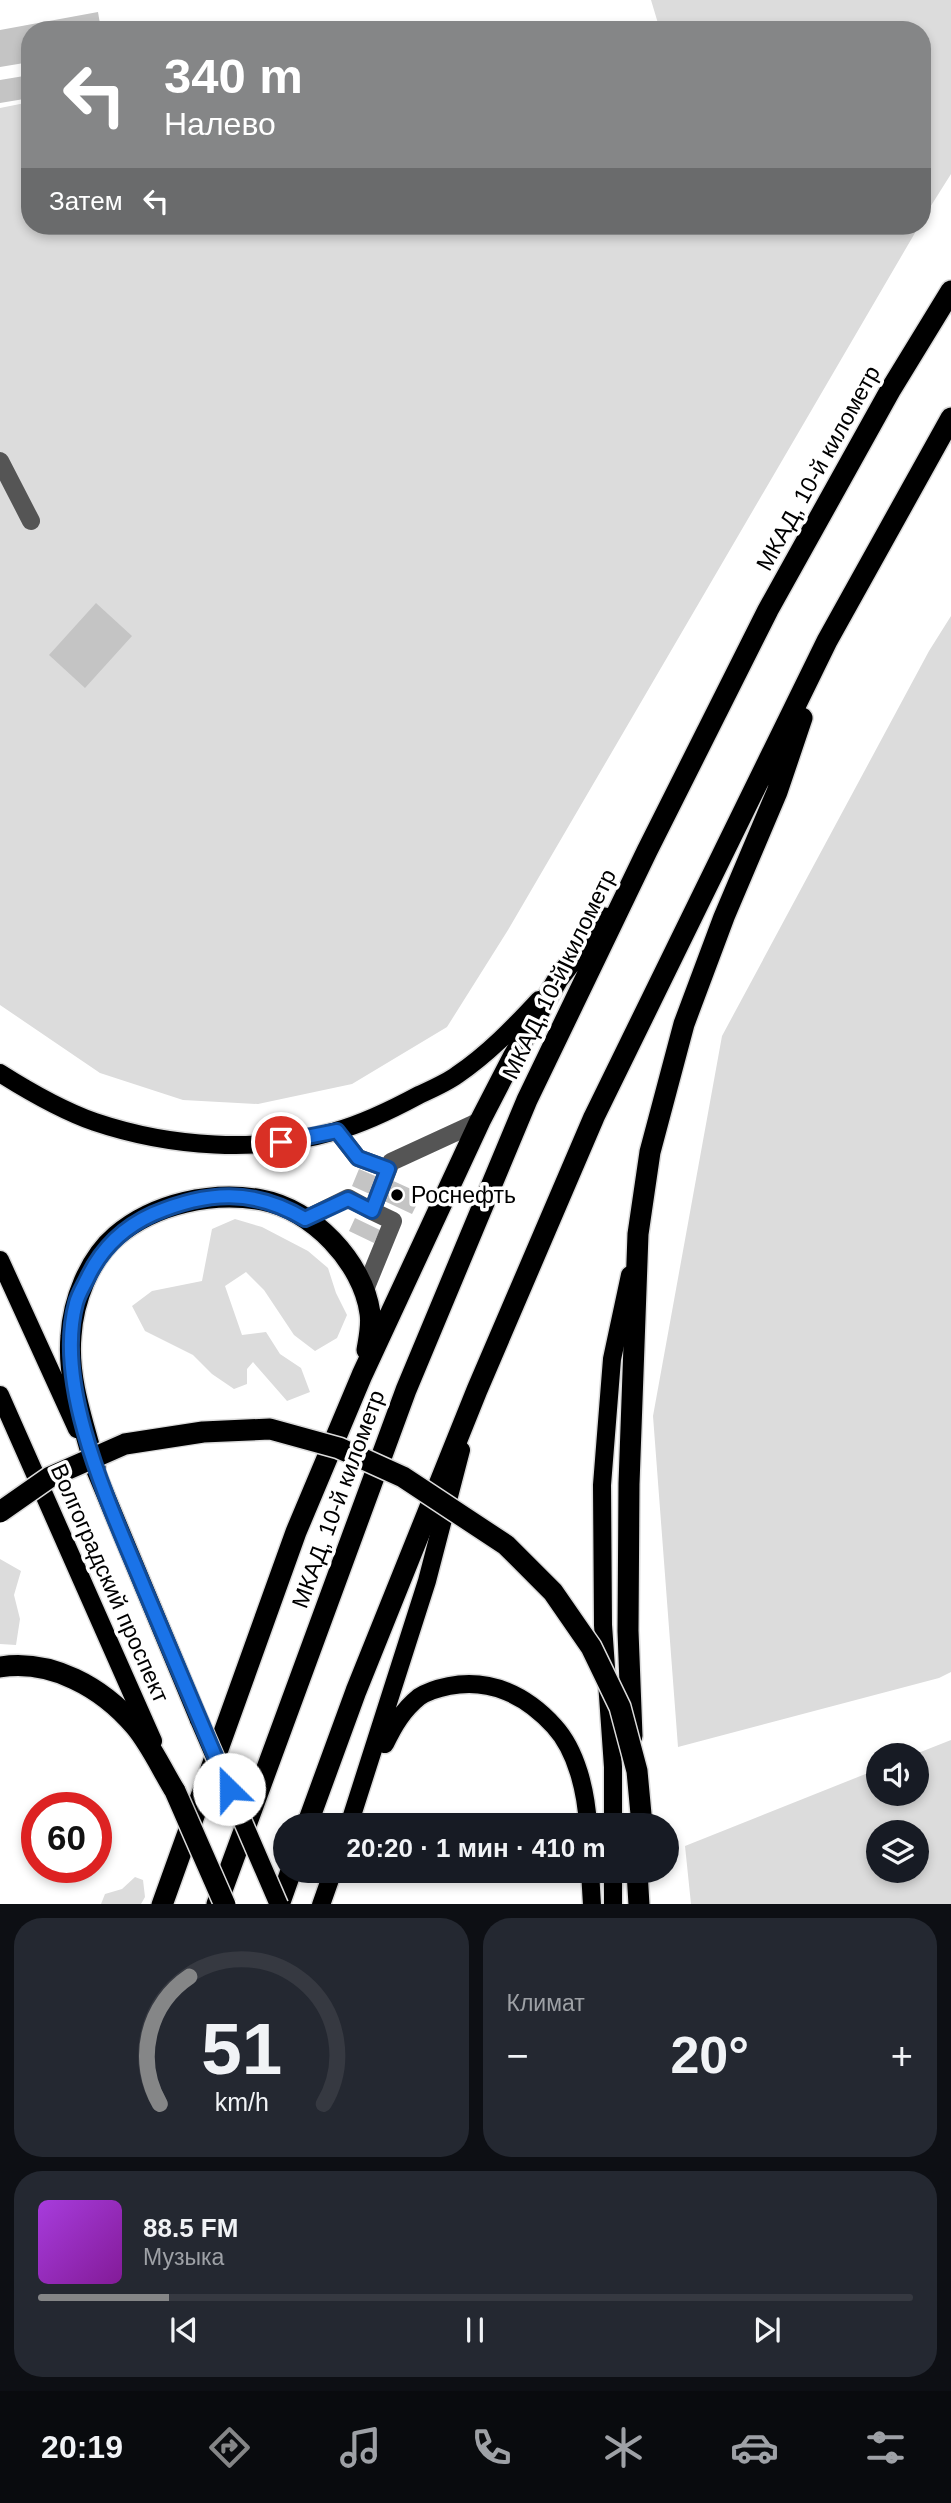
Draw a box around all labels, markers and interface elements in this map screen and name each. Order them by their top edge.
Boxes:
icon: left [49,49,140,140]
text: 340 m [164,49,303,103]
text: Налево [164,106,276,142]
icon: left [137,182,175,220]
text: Затем [49,186,123,216]
street label: МКАД, 10-й километр [751,361,885,575]
street label: МКАД, 10-й километр [497,865,621,1083]
pin [251,1112,311,1172]
icon: arrive [262,1123,300,1161]
place label: Роснефть [411,1182,516,1208]
marker: Роснефть [389,1187,405,1203]
street label: МКАД, 10-й километр [286,1386,390,1612]
street label: Волгоградский проспект [46,1460,175,1707]
map controls [866,1743,929,1883]
button: sound [866,1743,929,1806]
position arrow [192,1752,266,1826]
speed limit sign: 60 [21,1792,112,1883]
button: layers [866,1820,929,1883]
text: 20:20 · 1 мин · 410 m [346,1833,606,1863]
text: Климат [507,1990,585,2016]
text: 51 [201,2008,282,2089]
text: 20° [670,2026,749,2084]
text: − [507,2035,529,2077]
text: + [891,2035,913,2077]
text: km/h [214,2087,268,2115]
text: 88.5 FM [143,2213,238,2243]
text: Музыка [143,2244,224,2270]
icon: previous [165,2311,203,2349]
icon: pause [456,2311,494,2349]
icon: next [748,2311,786,2349]
icon: directions [205,2423,254,2472]
icon: music [336,2423,385,2472]
icon: phone [467,2423,516,2472]
icon: climate [599,2423,648,2472]
icon: car [730,2423,779,2472]
icon: filters [861,2423,910,2472]
text: 20:19 [41,2429,123,2465]

